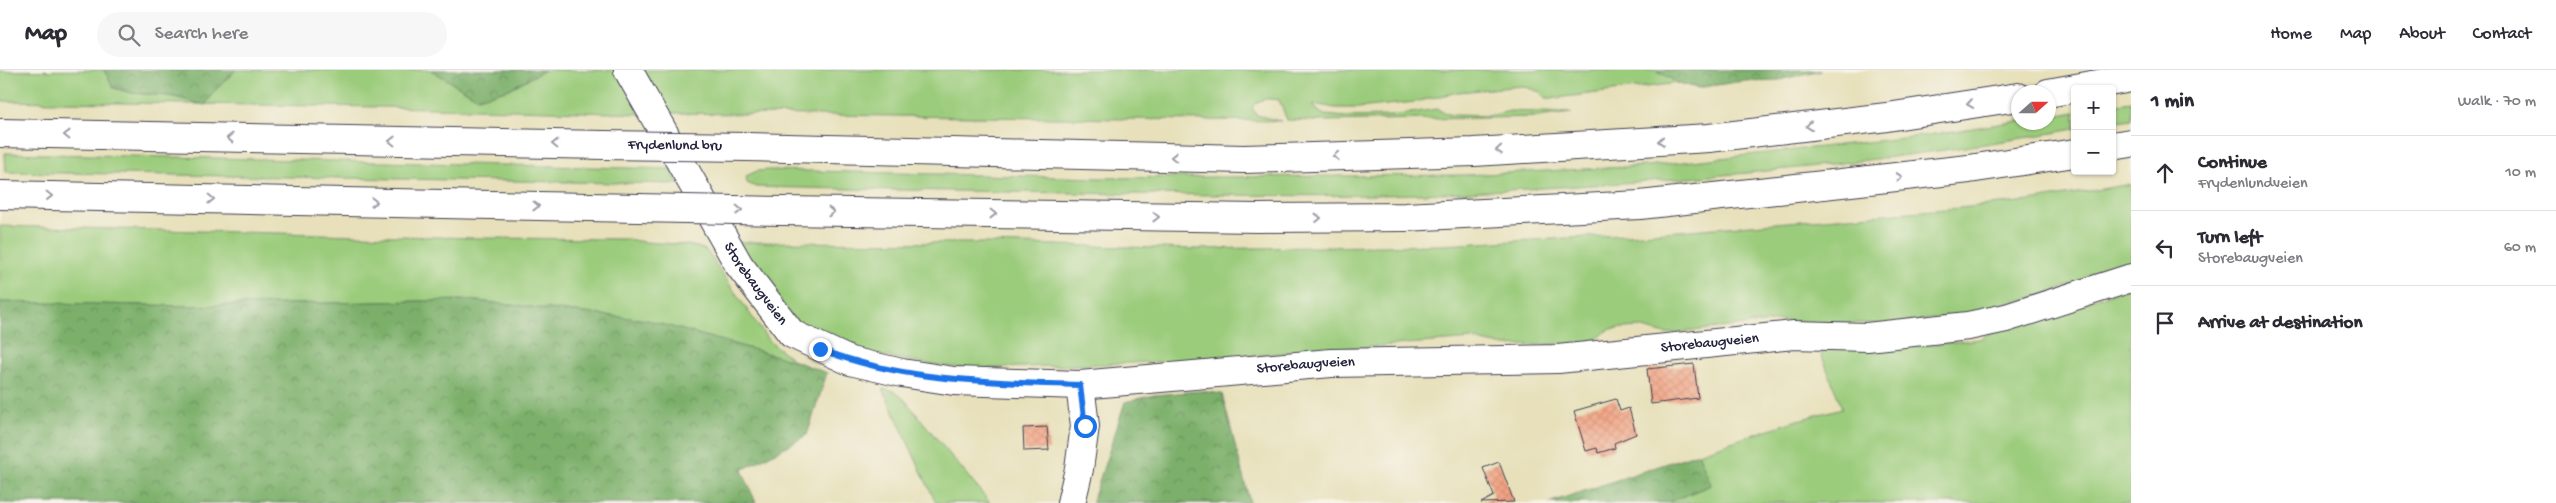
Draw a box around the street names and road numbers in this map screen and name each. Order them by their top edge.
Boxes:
street label: Frydenlund bru [627,136,722,156]
street label: Storebaugveien [719,239,791,329]
street label: Storebaugveien [1660,330,1760,357]
street label: Storebaugveien [1256,354,1355,378]

